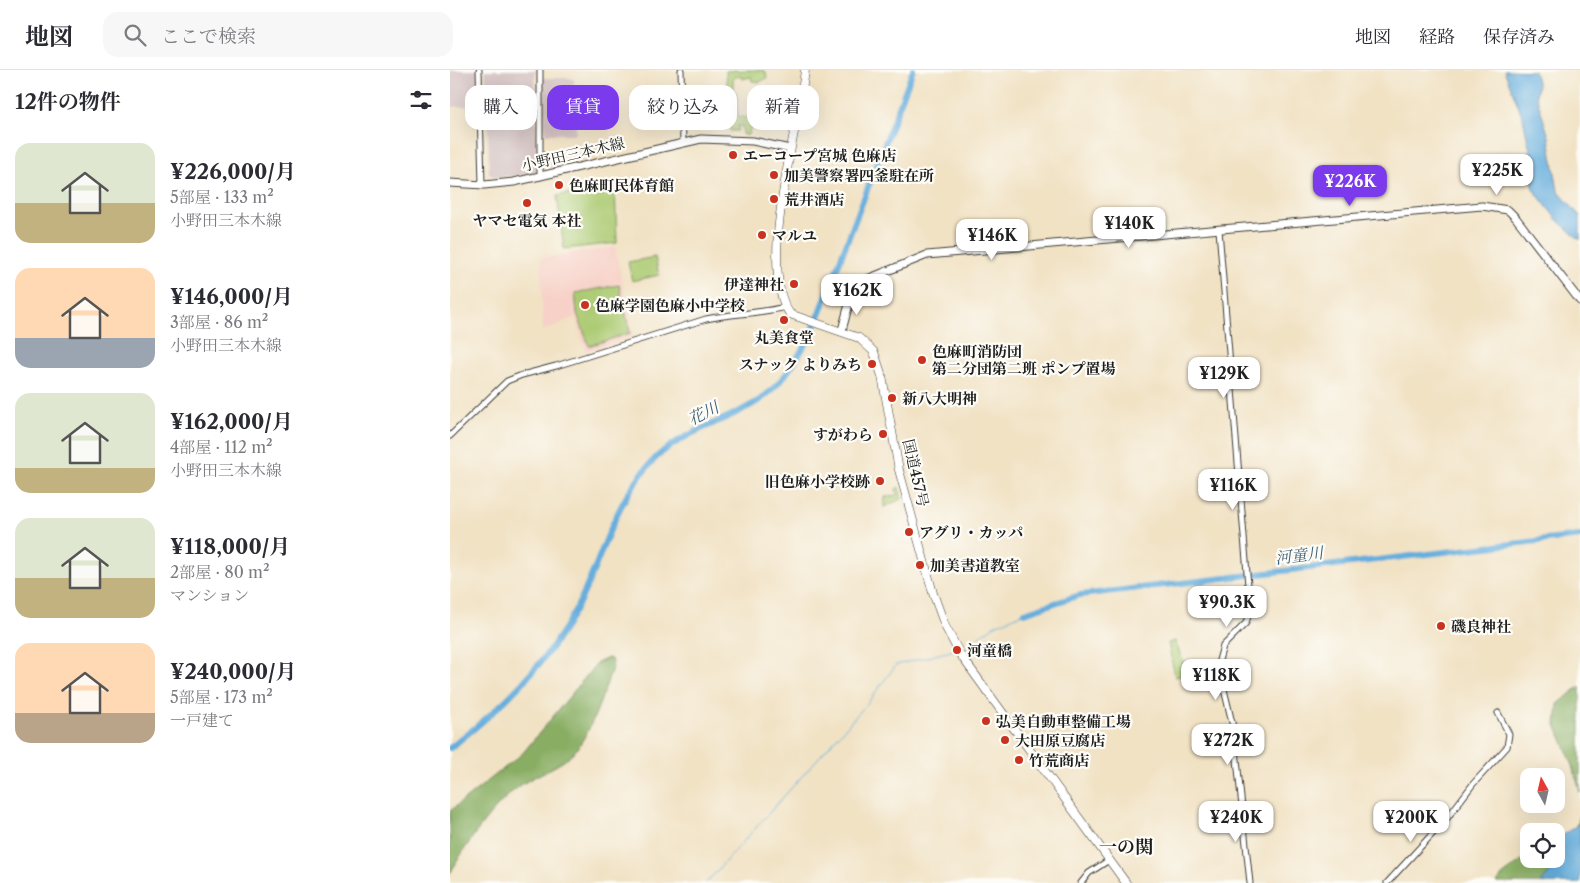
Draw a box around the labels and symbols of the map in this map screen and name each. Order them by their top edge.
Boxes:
street label: 小野田三本木線 [520,133,626,175]
place label: エーコープ宮城 色麻店 [743,146,896,165]
marker: エーコープ宮城 色麻店 [727,149,739,161]
pin: ¥225K [1462,154,1532,196]
pin: ¥226K [1315,164,1385,207]
place label: 加美警察署四釜駐在所 [784,166,934,185]
marker: 加美警察署四釜駐在所 [768,169,780,181]
place label: 色麻町民体育館 [569,176,674,195]
marker: 色麻町民体育館 [553,179,565,191]
place label: 荒井酒店 [784,190,844,209]
marker: 荒井酒店 [768,193,780,205]
marker: ヤマセ電気 本社 [521,197,533,209]
pin: ¥140K [1094,206,1164,249]
place label: ヤマセ電気 本社 [473,211,581,230]
pin: ¥146K [957,218,1027,261]
place label: マルユ [772,226,817,245]
marker: マルユ [756,229,768,241]
pin: ¥162K [822,274,892,316]
place label: 伊達神社 [724,275,784,294]
marker: 伊達神社 [788,278,800,290]
place label: 色麻学園色麻小中学校 [595,296,745,315]
marker: 色麻学園色麻小中学校 [579,299,591,311]
marker: 丸美食堂 [778,314,790,326]
place label: 丸美食堂 [754,328,814,347]
place label: 色麻町消防団 第二分団第二班 ポンプ置場 [932,342,1116,378]
marker: 色麻町消防団 第二分団第二班 ポンプ置場 [916,354,928,366]
place label: スナック よりみち [739,355,862,374]
pin: ¥129K [1189,356,1259,399]
marker: スナック よりみち [866,358,878,370]
place label: 新八大明神 [902,389,977,408]
marker: 新八大明神 [886,392,898,404]
water label: 花川 [684,396,724,429]
place label: すがわら [813,425,873,444]
marker: すがわら [877,428,889,440]
street label: 国道457号 [899,437,933,509]
pin: ¥116K [1198,468,1268,511]
place label: 旧色麻小学校跡 [765,472,870,491]
marker: 旧色麻小学校跡 [874,475,886,487]
place label: アグリ・カッパ [919,523,1023,542]
marker: アグリ・カッパ [903,526,915,538]
water label: 河童川 [1274,542,1326,568]
place label: 加美書道教室 [930,556,1020,575]
marker: 加美書道教室 [914,559,926,571]
pin: ¥90.3K [1186,586,1268,628]
place label: 磯良神社 [1451,617,1511,636]
marker: 磯良神社 [1435,620,1447,632]
place label: 河童橋 [967,641,1012,660]
marker: 河童橋 [951,644,963,656]
pin: ¥118K [1181,658,1251,701]
place label: 弘美自動車整備工場 [996,712,1131,731]
marker: 弘美自動車整備工場 [980,715,992,727]
pin: ¥272K [1193,724,1263,766]
place label: 大田原豆腐店 [1015,731,1105,750]
marker: 大田原豆腐店 [999,734,1011,746]
place label: 竹荒商店 [1029,751,1089,770]
marker: 竹荒商店 [1013,754,1025,766]
north arrow [1520,768,1565,812]
pin: ¥240K [1201,800,1271,843]
pin: ¥200K [1376,800,1446,843]
district label: 一の関 [1099,836,1153,858]

